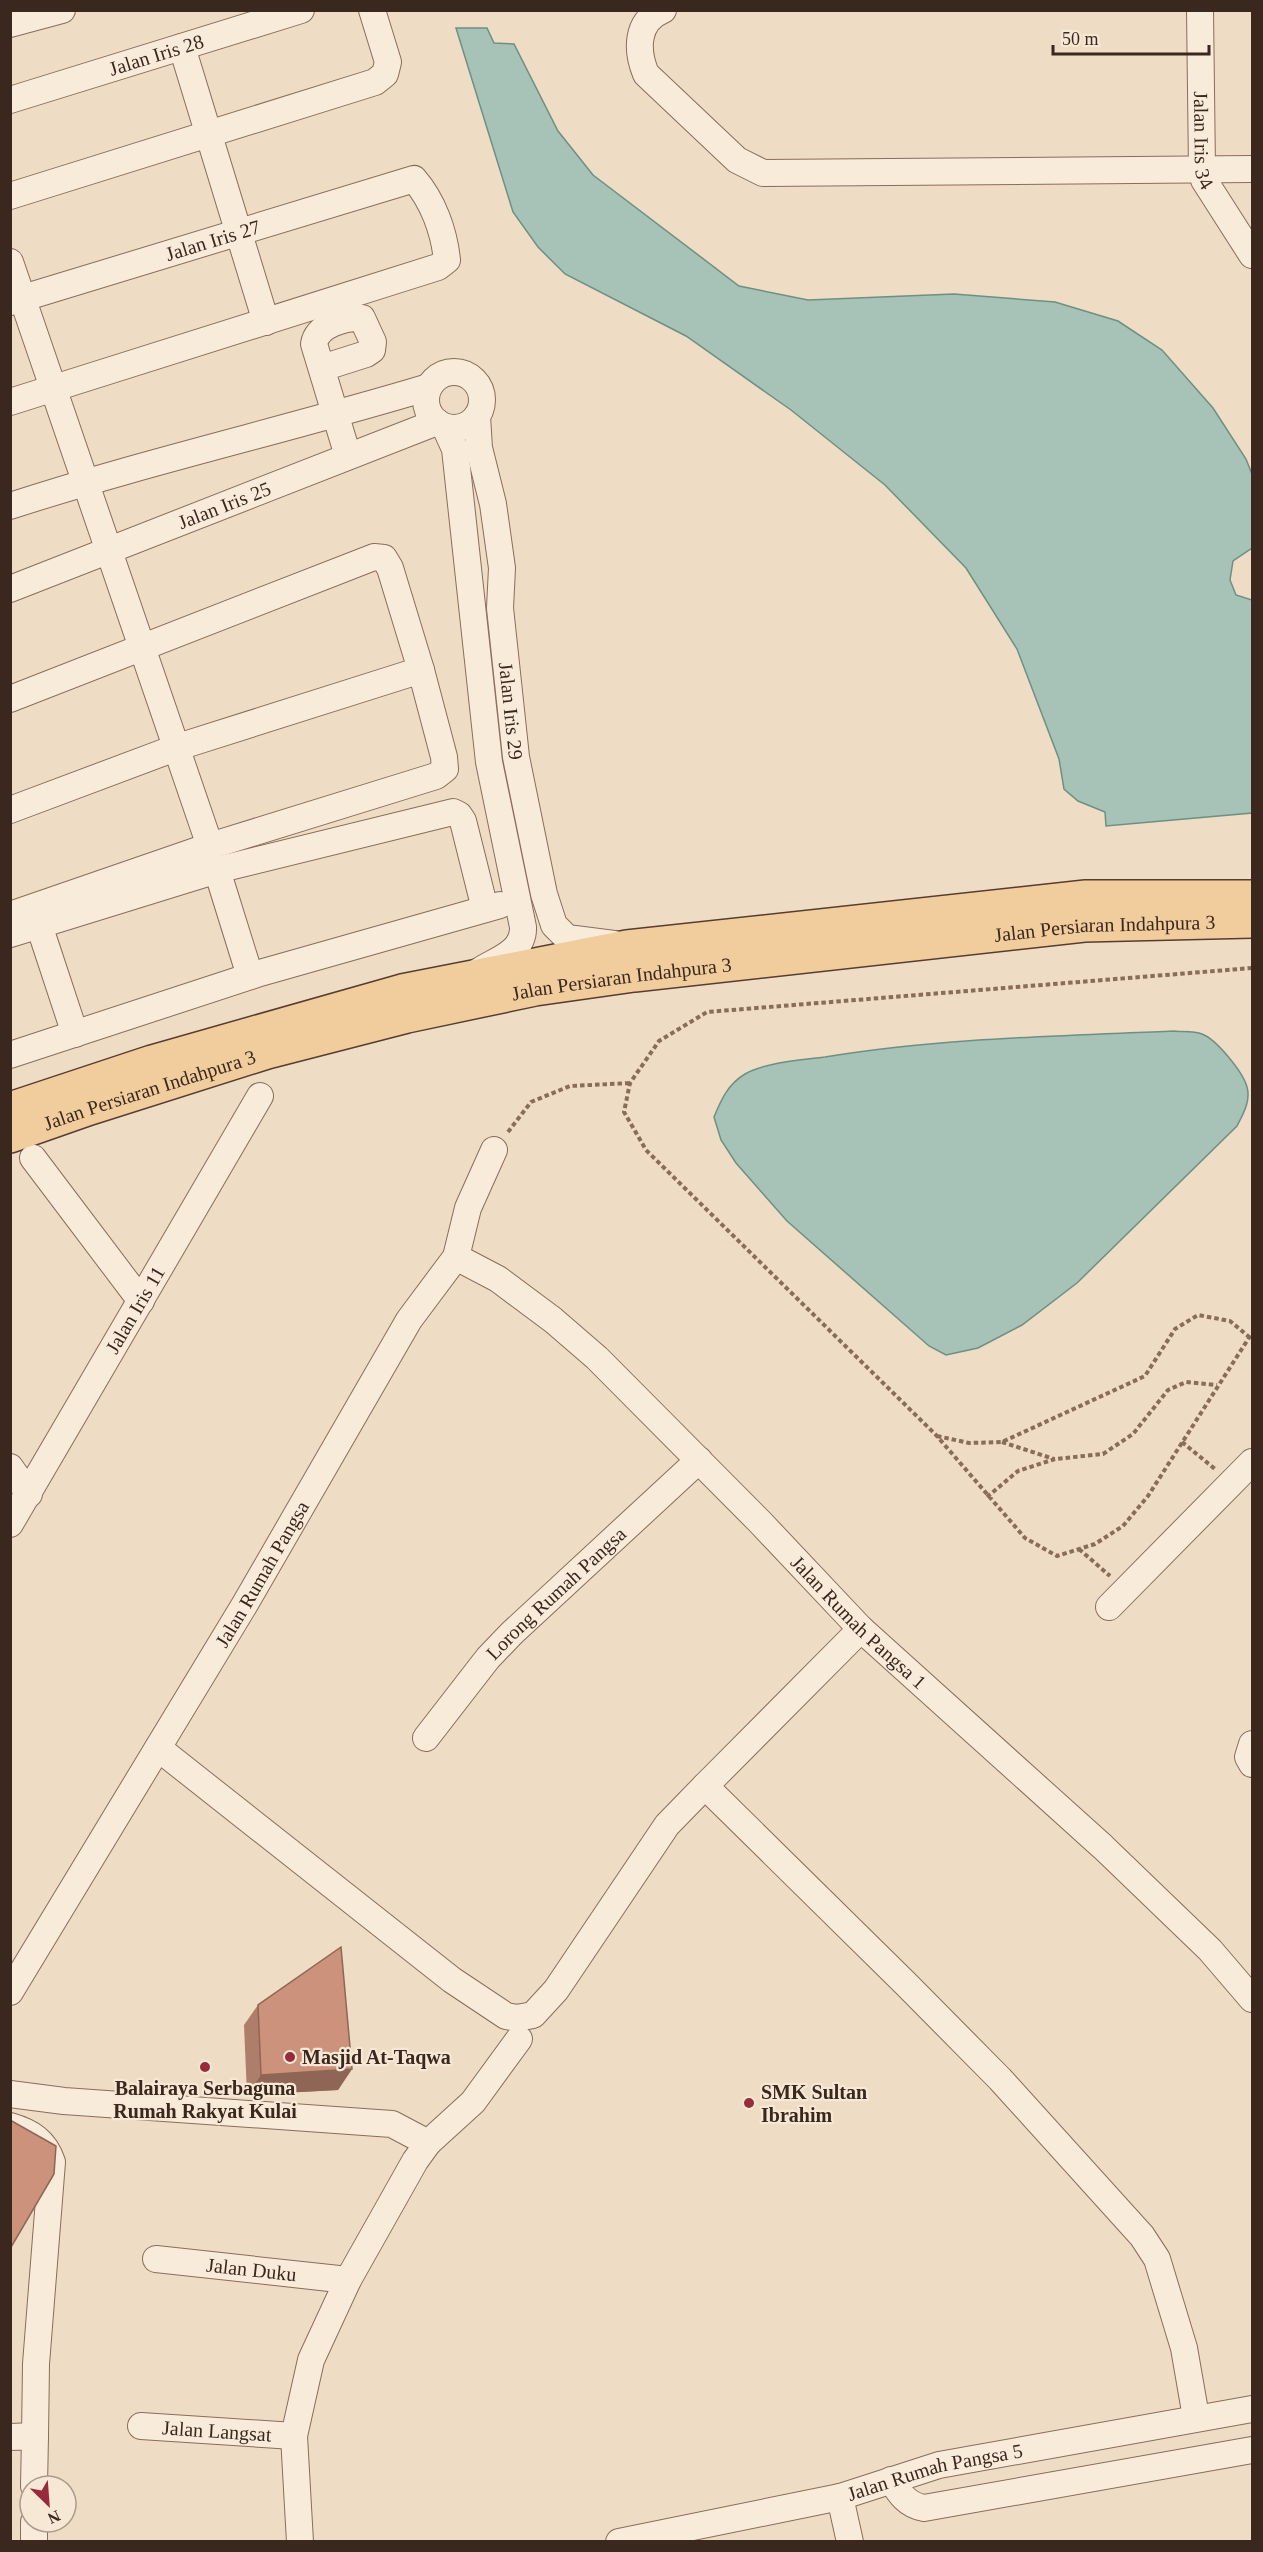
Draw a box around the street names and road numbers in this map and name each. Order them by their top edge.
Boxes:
street label: Jalan Iris 28 [106,30,206,80]
street label: Jalan Iris 34 [1190,91,1218,193]
street label: Jalan Iris 27 [163,215,263,265]
street label: Jalan Iris 25 [175,477,274,533]
street label: Jalan Iris 29 [495,661,527,761]
street label: Jalan Persiaran Indahpura 3 [993,911,1216,946]
street label: Jalan Persiaran Indahpura 3 [510,953,733,1005]
street label: Jalan Persiaran Indahpura 3 [40,1045,258,1134]
street label: Jalan Iris 11 [101,1262,169,1357]
street label: Jalan Rumah Pangsa [210,1497,313,1651]
street label: Lorong Rumah Pangsa [482,1522,630,1664]
street label: Jalan Rumah Pangsa 1 [787,1551,931,1693]
street label: Jalan Duku [205,2254,298,2285]
street label: Jalan Langsat [161,2416,273,2446]
street label: Jalan Rumah Pangsa 5 [844,2439,1024,2505]

